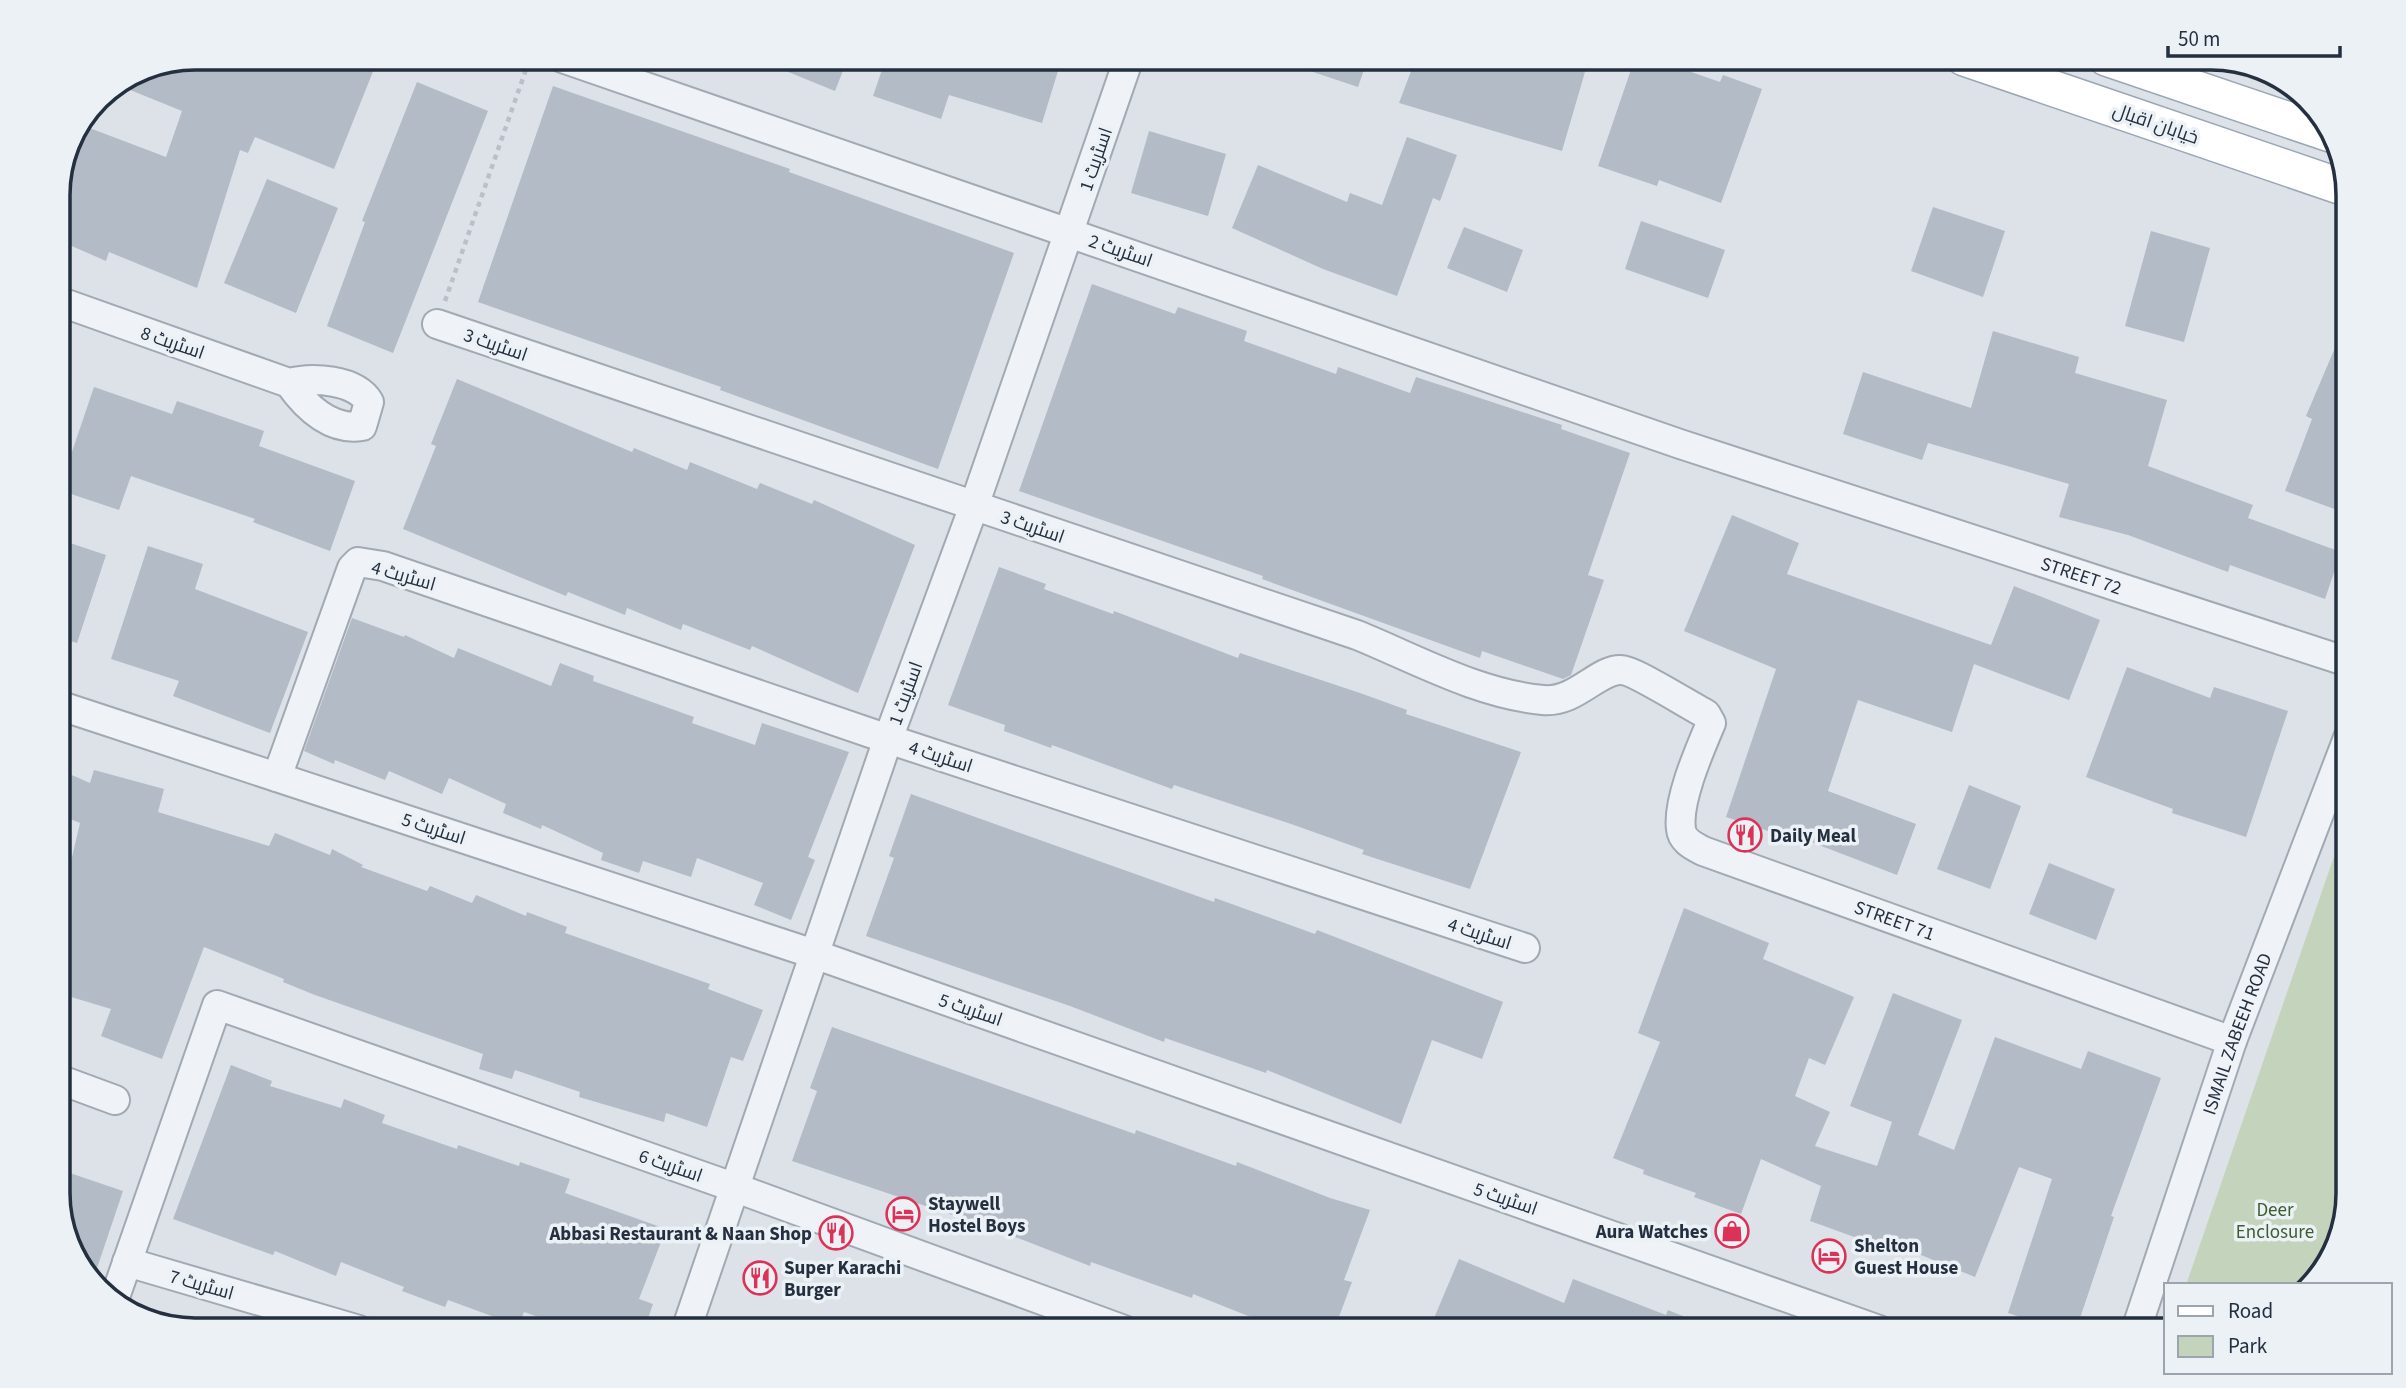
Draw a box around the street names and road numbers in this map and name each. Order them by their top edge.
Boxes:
street label: خیابان اقبال [2109,97,2202,152]
street label: اسٹریٹ 1 [1073,124,1120,195]
street label: اسٹریٹ 2 [1085,228,1156,275]
street label: اسٹریٹ 8 [137,320,208,367]
street label: اسٹریٹ 3 [460,322,531,369]
street label: اسٹریٹ 3 [997,504,1068,551]
street label: STREET 72 [2037,551,2125,602]
street label: اسٹریٹ 4 [368,554,439,599]
street label: اسٹریٹ 1 [882,658,930,729]
street label: اسٹریٹ 4 [905,734,976,780]
street label: اسٹریٹ 5 [398,806,469,852]
street label: STREET 71 [1850,894,1938,948]
street label: اسٹریٹ 4 [1444,911,1515,957]
street label: ISMAIL ZABEEH ROAD [2196,949,2280,1119]
street label: اسٹریٹ 5 [935,987,1006,1034]
street label: اسٹریٹ 6 [635,1143,706,1190]
street label: اسٹریٹ 5 [1470,1176,1541,1223]
street label: اسٹریٹ 7 [166,1263,237,1308]

